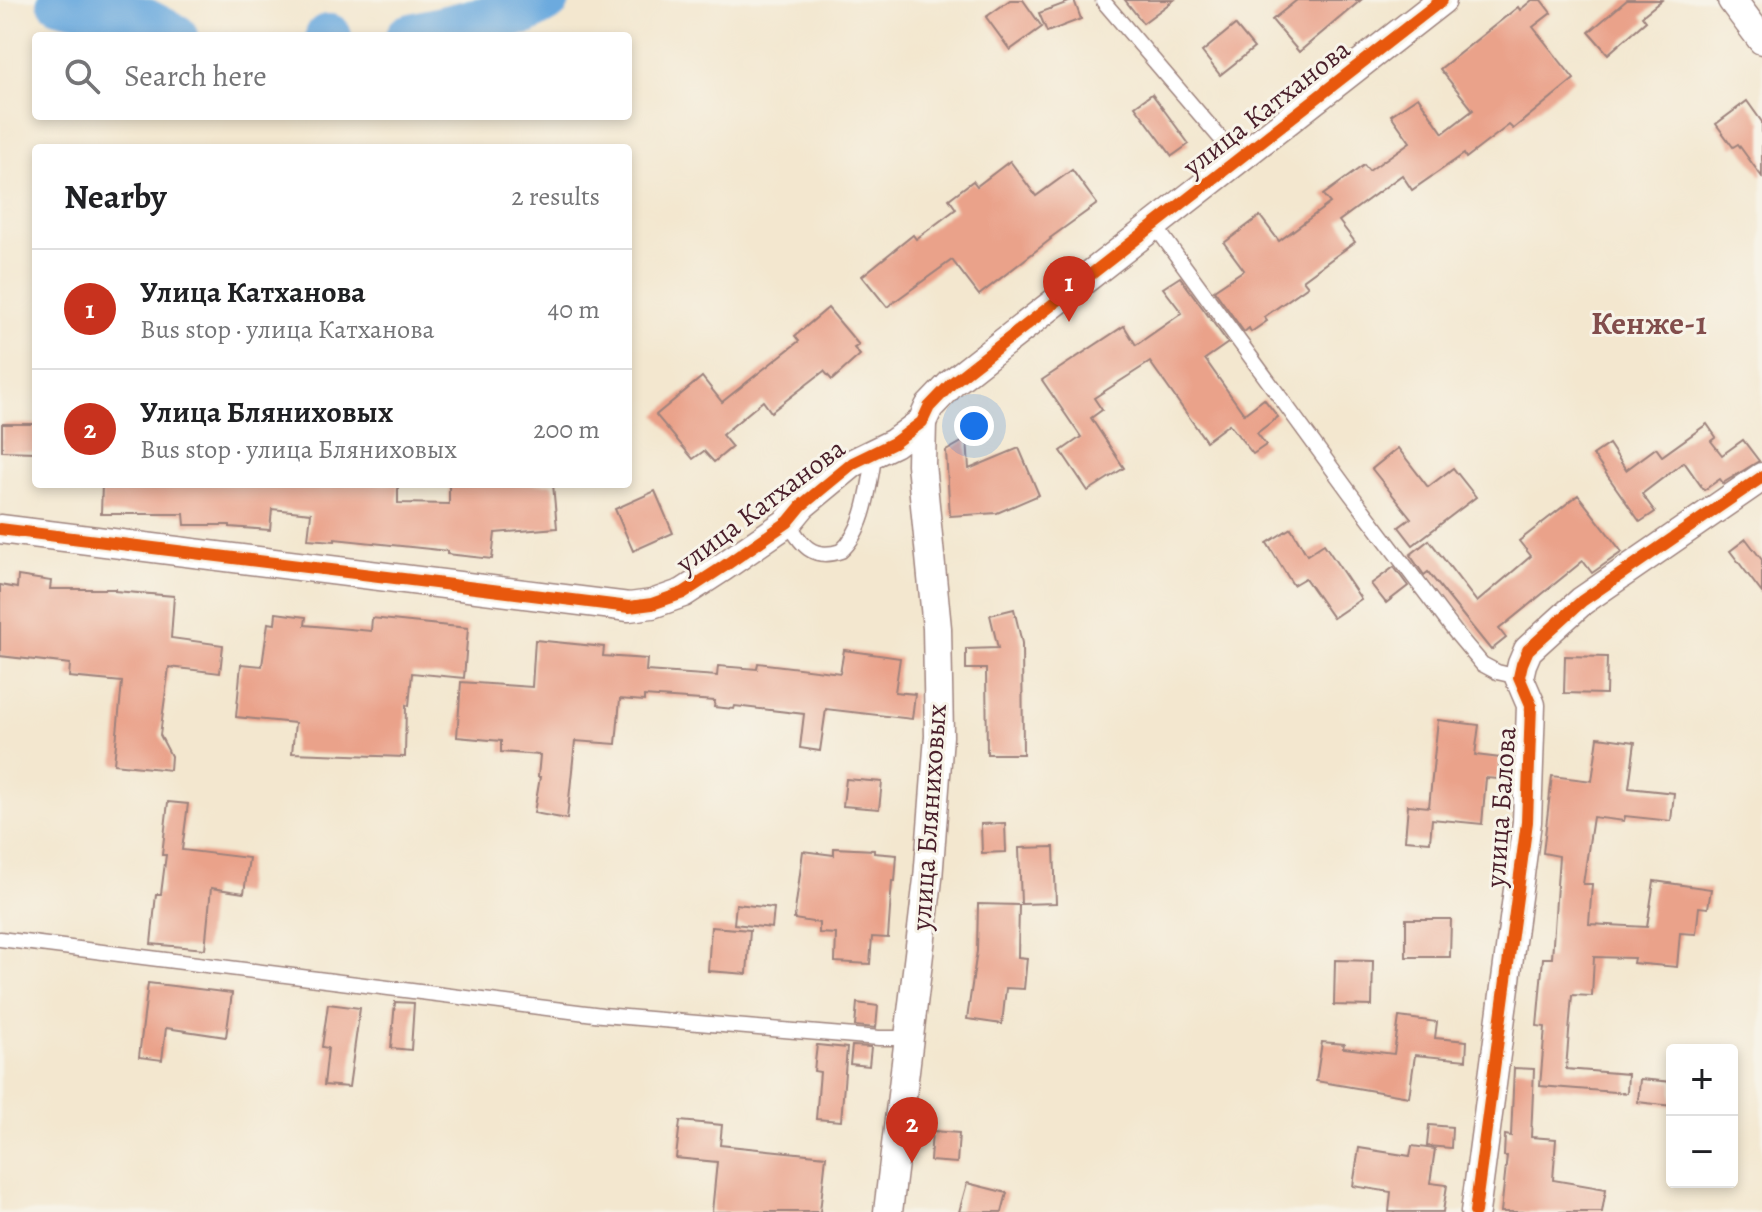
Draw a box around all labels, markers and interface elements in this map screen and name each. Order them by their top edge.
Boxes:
street label: улица Катханова [1174,30,1358,186]
search box [32,32,632,120]
icon: search [60,54,104,98]
text: Search here [124,56,267,96]
text: Nearby [64,173,167,220]
text: 2 results [511,179,600,214]
pin: 1 [1043,256,1095,322]
text: Улица Катханова [140,272,365,312]
text: 1 [85,292,95,327]
text: 40 m [548,292,600,327]
district label: Кенже-1 [1591,301,1707,345]
text: Bus stop · улица Катханова [140,312,435,347]
text: Улица Бляниховых [140,392,393,432]
your location [954,406,994,446]
text: 2 [84,412,96,447]
text: 200 m [533,412,600,447]
street label: улица Катханова [667,430,853,583]
text: Bus stop · улица Бляниховых [140,432,457,467]
street label: улица Бляниховых [902,702,956,933]
street label: улица Балова [1476,725,1526,890]
map controls [1666,1044,1738,1188]
button: + [1666,1044,1738,1116]
pin: 2 [886,1097,938,1163]
button: − [1666,1116,1738,1188]

